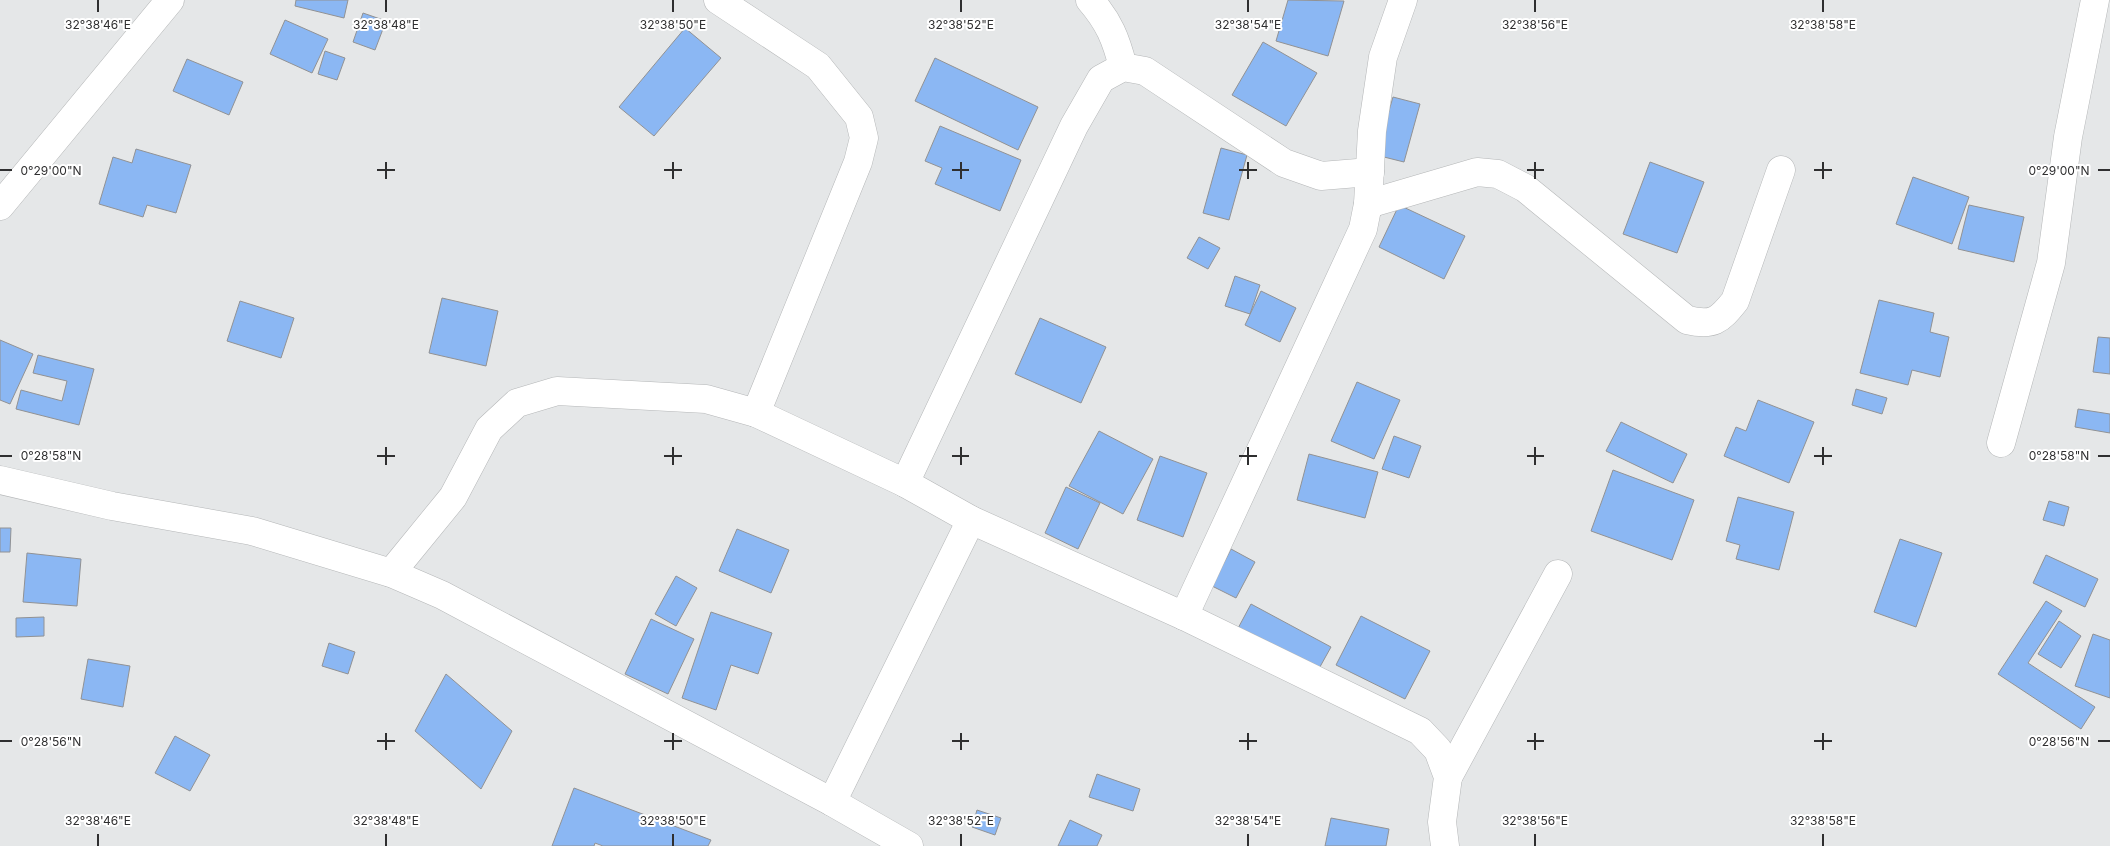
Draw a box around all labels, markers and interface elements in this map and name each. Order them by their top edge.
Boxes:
text: 32°38'46"E [65,17,131,32]
text: 32°38'48"E [353,17,419,32]
text: 32°38'50"E [640,17,706,32]
text: 32°38'52"E [928,17,994,32]
text: 32°38'54"E [1215,17,1281,32]
text: 32°38'56"E [1502,17,1568,32]
text: 32°38'58"E [1790,17,1856,32]
text: 0°29'00"N [20,163,82,178]
text: 0°29'00"N [2028,163,2090,178]
text: 0°28'58"N [21,448,81,463]
text: 0°28'58"N [2029,448,2089,463]
text: 0°28'56"N [21,734,81,749]
text: 0°28'56"N [2029,734,2089,749]
text: 32°38'46"E [65,813,131,828]
text: 32°38'48"E [353,813,419,828]
text: 32°38'50"E [640,813,706,828]
text: 32°38'52"E [928,813,994,828]
text: 32°38'54"E [1215,813,1281,828]
text: 32°38'56"E [1502,813,1568,828]
text: 32°38'58"E [1790,813,1856,828]

